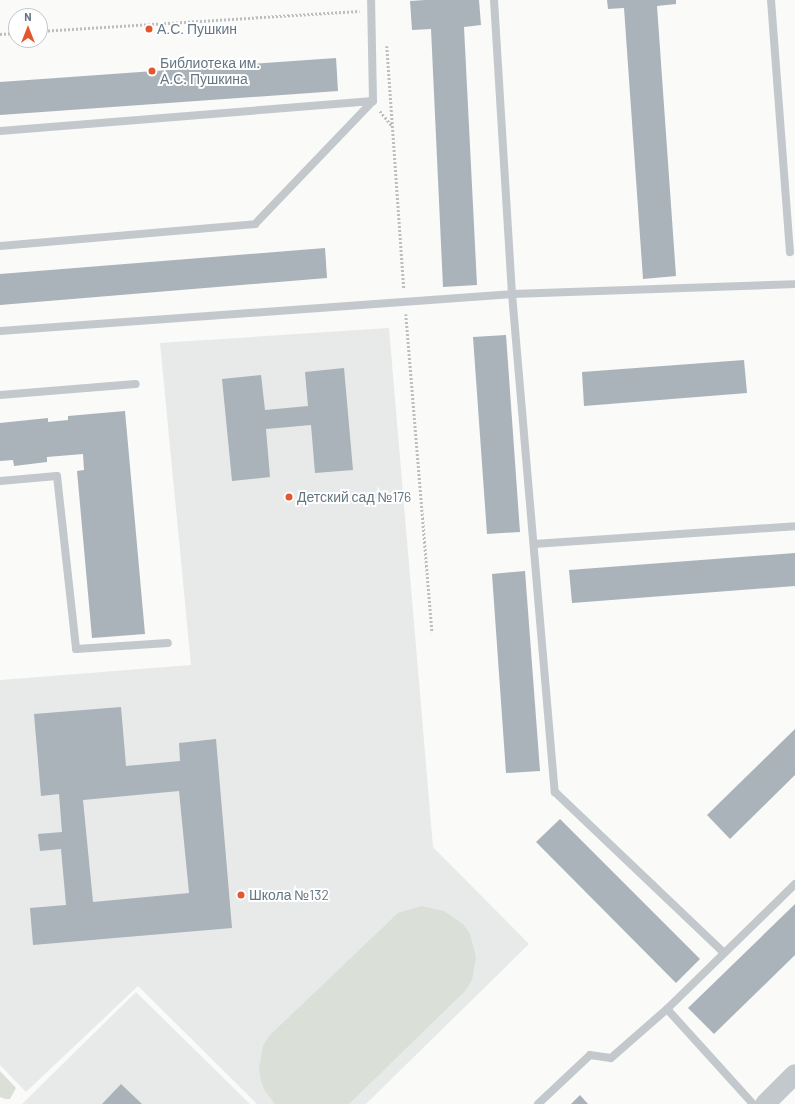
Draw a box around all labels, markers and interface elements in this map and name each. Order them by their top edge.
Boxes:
north arrow [8,8,48,48]
text: N [24,10,32,23]
place label: А.С. Пушкин [157,21,237,37]
marker: А.С. Пушкин [144,24,154,34]
place label: Библиотека им. А.С. Пушкина [160,55,260,88]
marker: Библиотека им. А.С. Пушкина [147,66,157,76]
place label: Детский сад №176 [297,489,411,505]
marker: Детский сад №176 [284,492,294,502]
place label: Школа №132 [249,887,329,903]
marker: Школа №132 [236,890,246,900]

